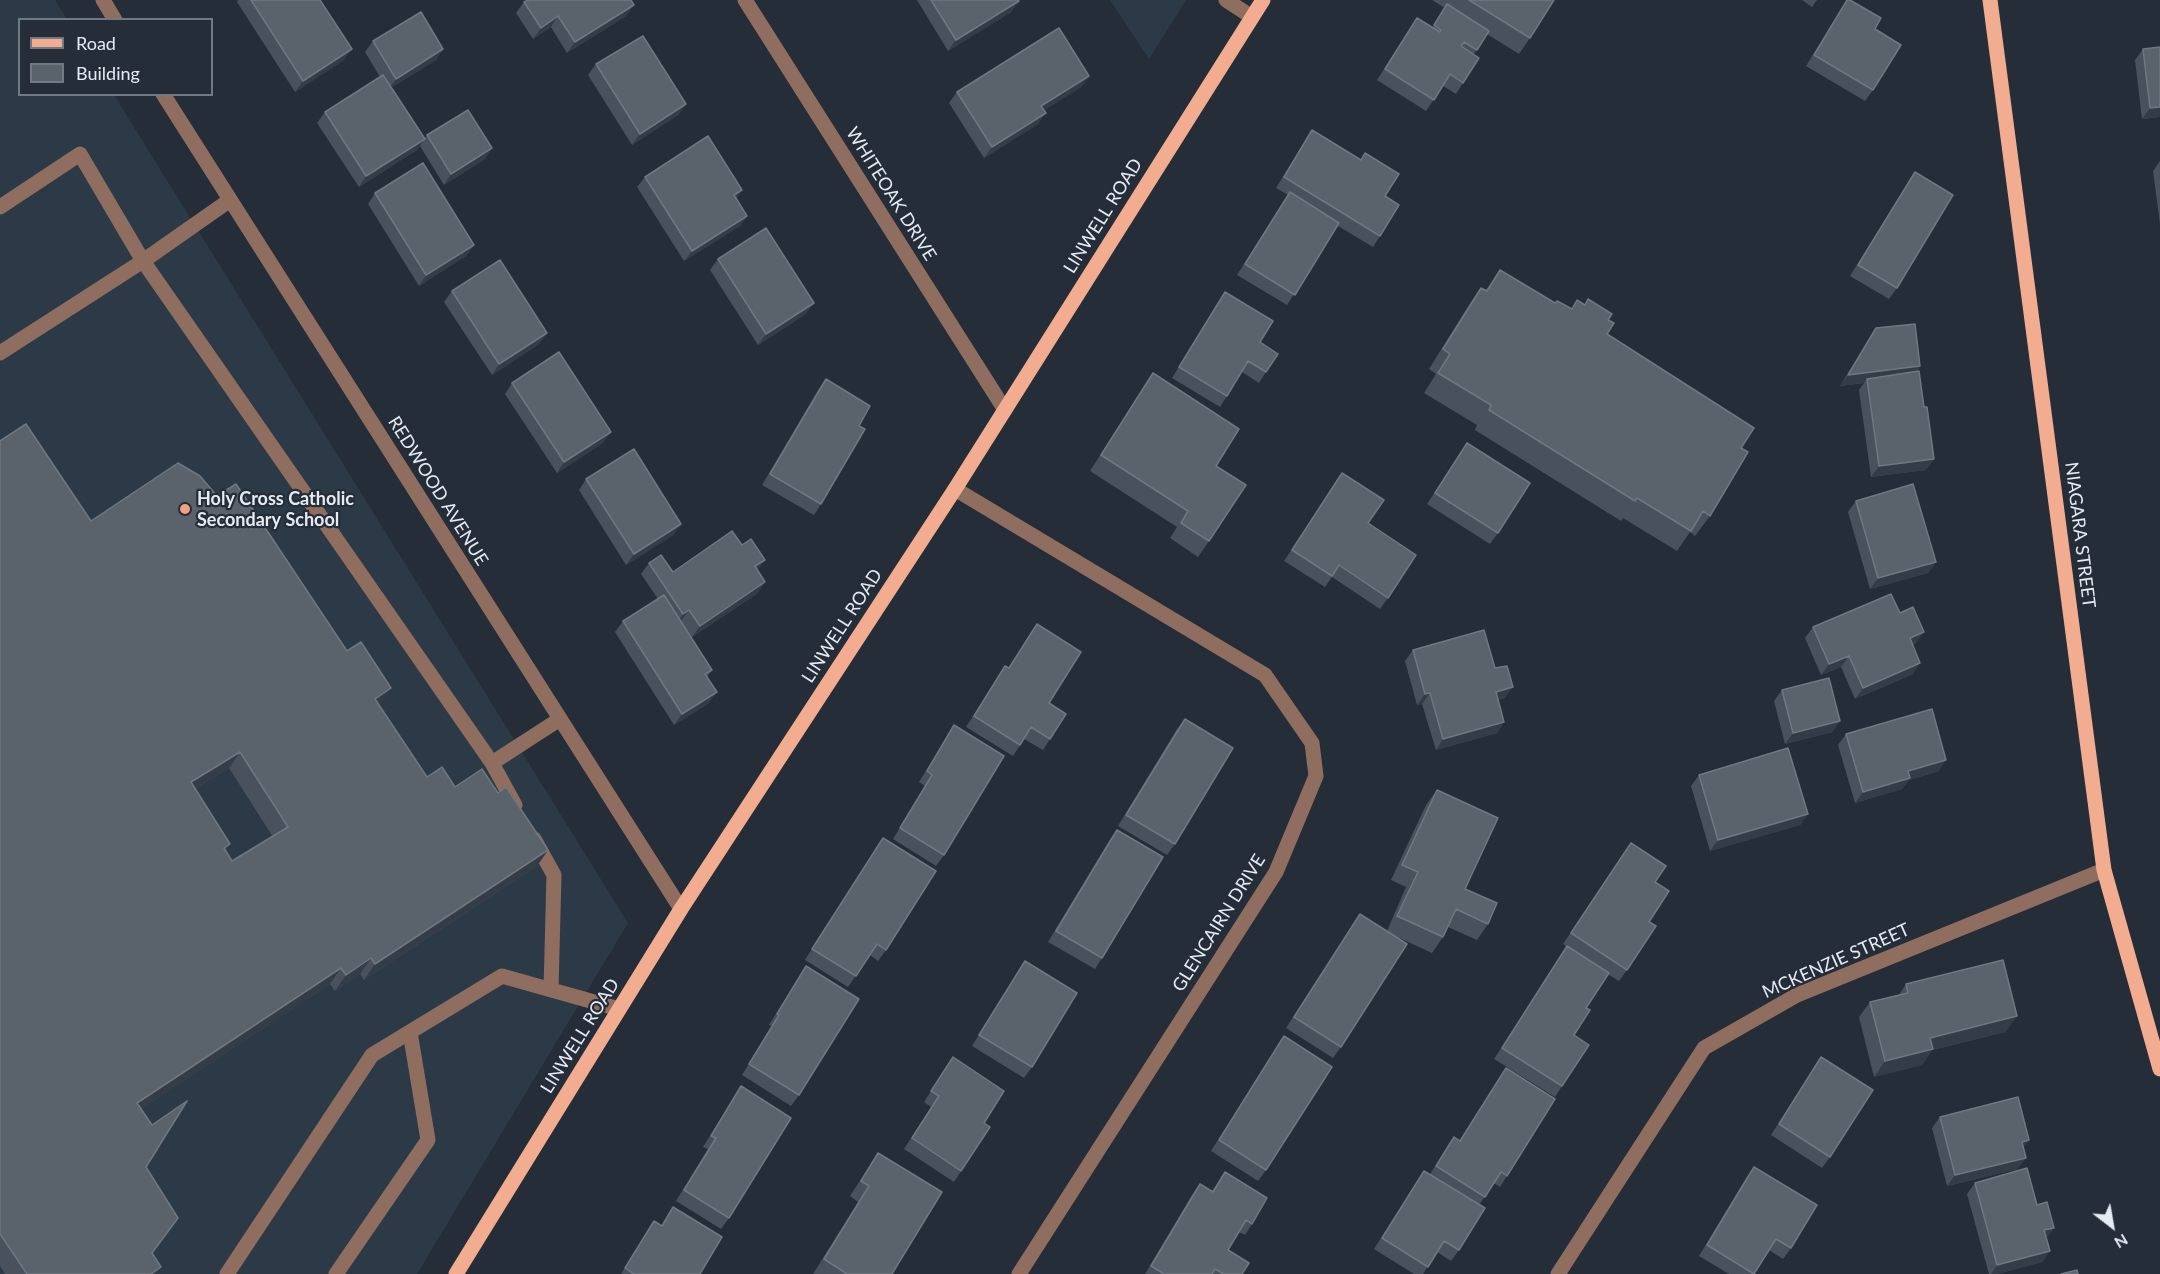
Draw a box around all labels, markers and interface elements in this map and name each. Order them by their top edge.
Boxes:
legend [18,18,213,96]
text: Road [76,32,116,54]
text: Building [76,62,140,84]
street label: WHITEOAK DRIVE [841,123,941,265]
street label: LINWELL ROAD [1059,155,1147,277]
street label: REDWOOD AVENUE [383,412,493,570]
street label: NIAGARA STREET [2060,461,2100,609]
place label: Holy Cross Catholic Secondary School [197,488,354,530]
marker: Holy Cross Catholic Secondary School [178,502,192,516]
street label: LINWELL ROAD [797,565,887,687]
street label: GLENCAIRN DRIVE [1168,850,1270,996]
street label: MCKENZIE STREET [1759,919,1913,1003]
street label: LINWELL ROAD [536,975,624,1097]
north arrow [2082,1196,2142,1256]
text: N [2111,1231,2132,1253]

